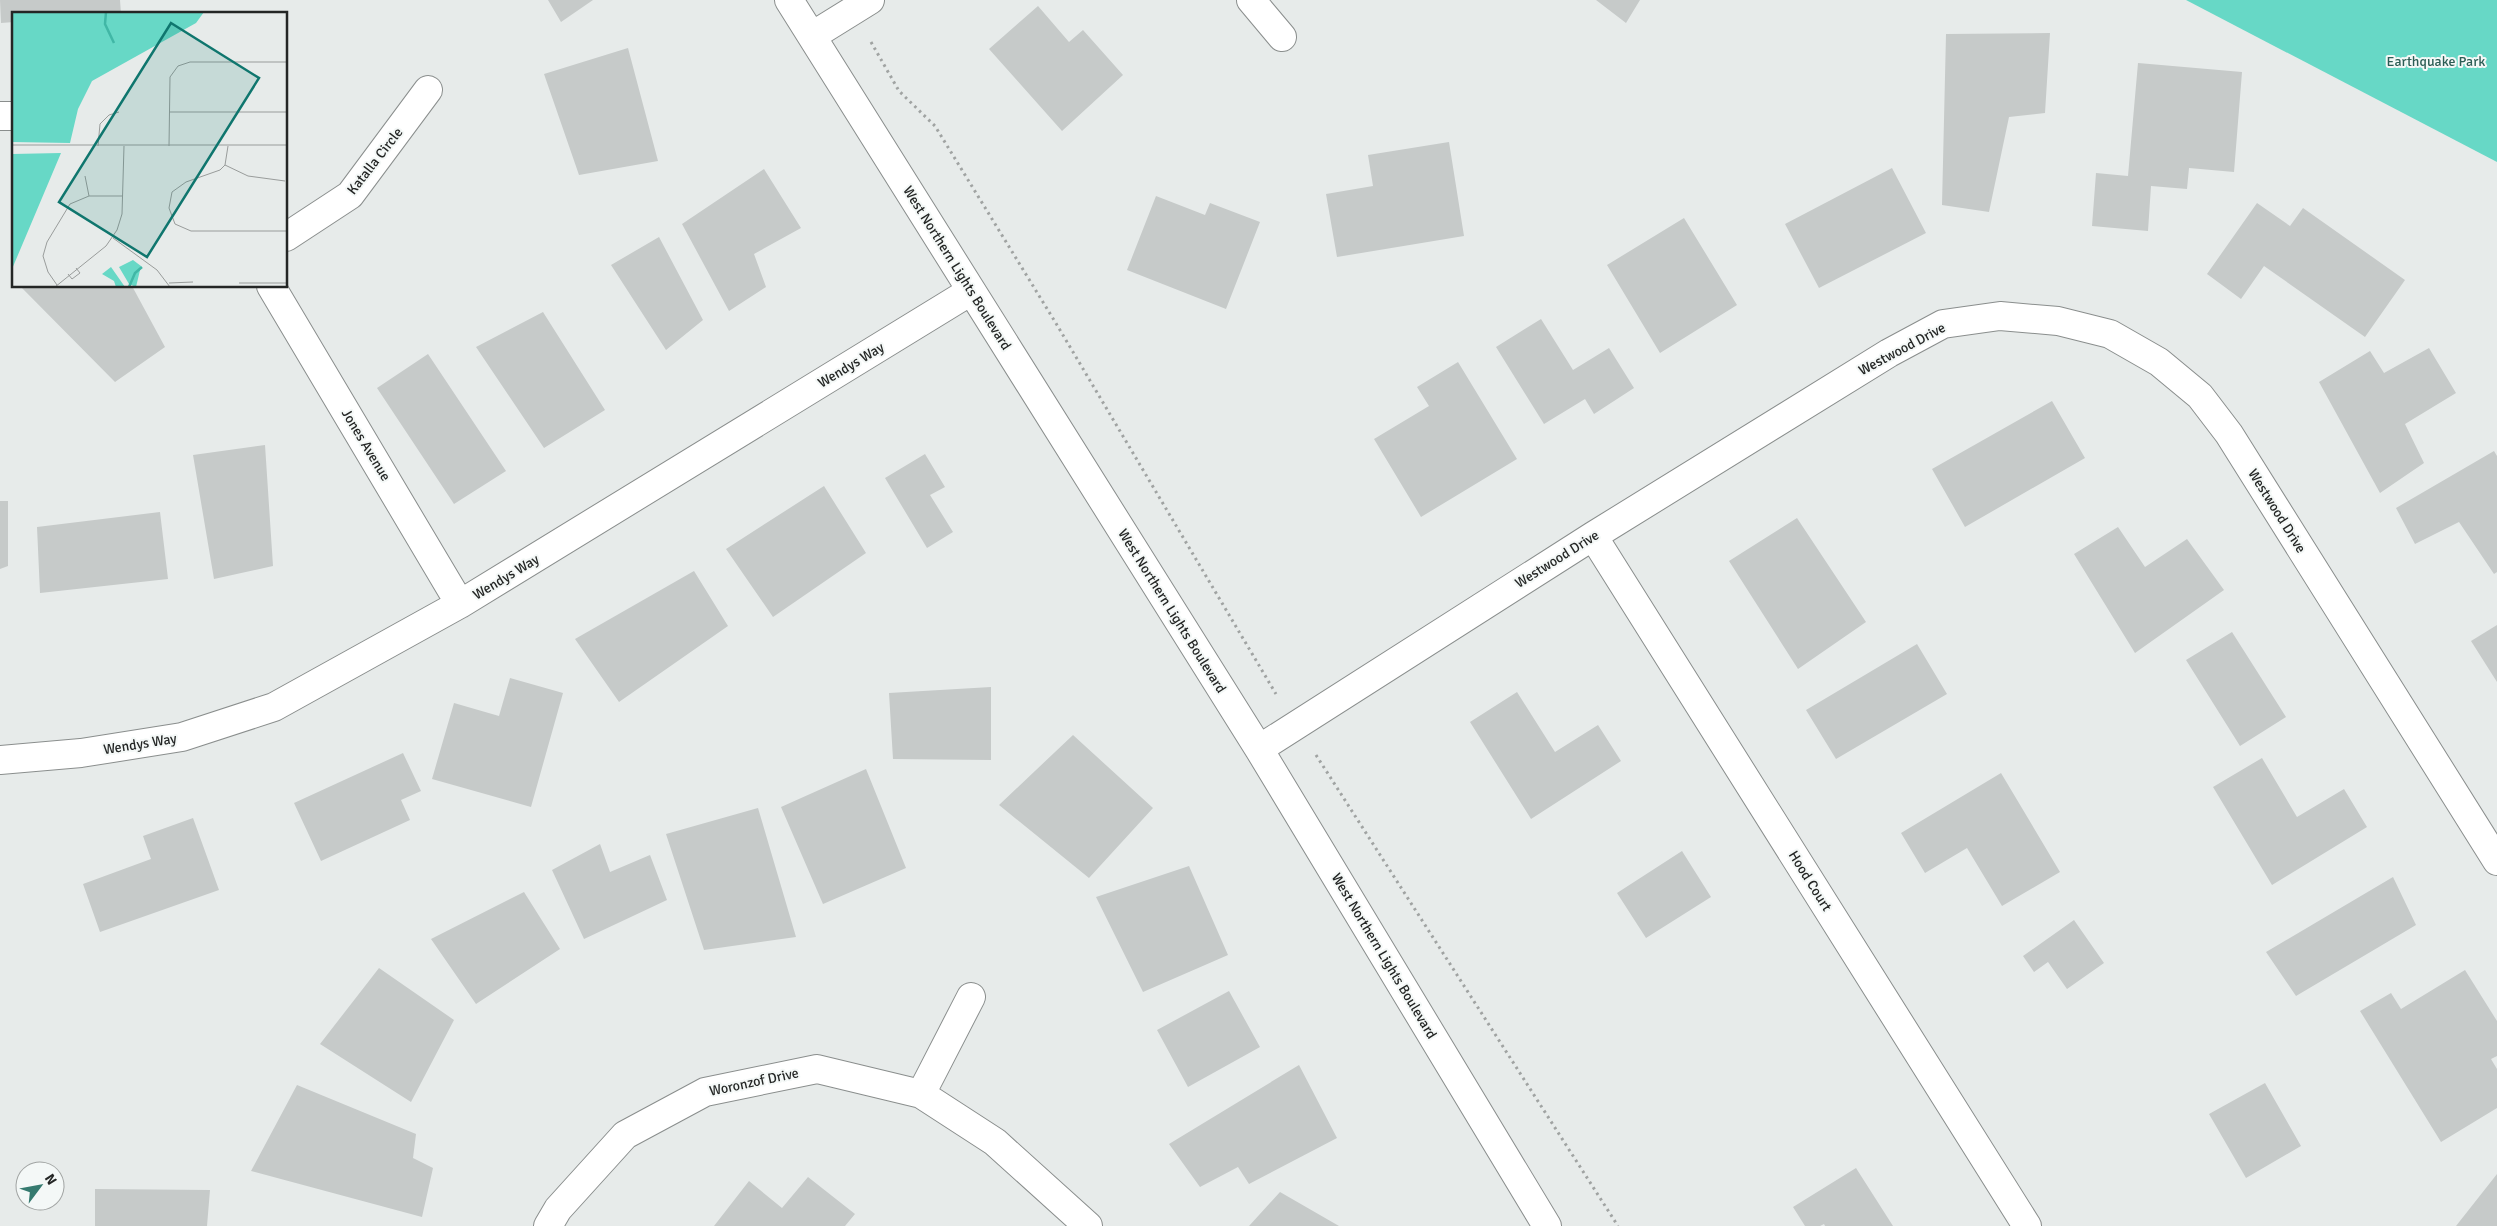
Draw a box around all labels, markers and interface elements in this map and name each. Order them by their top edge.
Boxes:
inset map [12,12,288,288]
park label: Earthquake Park [2387,53,2485,70]
street label: Katalla Circle [344,124,406,198]
street label: West Northern Lights Boulevard [899,183,1015,353]
street label: Westwood Drive [1856,319,1948,379]
street label: Wendys Way [815,338,887,391]
street label: Jones Avenue [338,406,394,484]
street label: Westwood Drive [2244,466,2310,556]
street label: West Northern Lights Boulevard [1114,526,1230,696]
street label: Westwood Drive [1512,526,1602,592]
street label: Wendys Way [470,550,542,603]
street label: Wendys Way [102,730,178,758]
street label: Hood Court [1785,848,1835,914]
street label: West Northern Lights Boulevard [1328,870,1440,1042]
street label: Woronzof Drive [708,1064,800,1100]
north arrow [15,1161,65,1211]
text: N [41,1171,60,1188]

